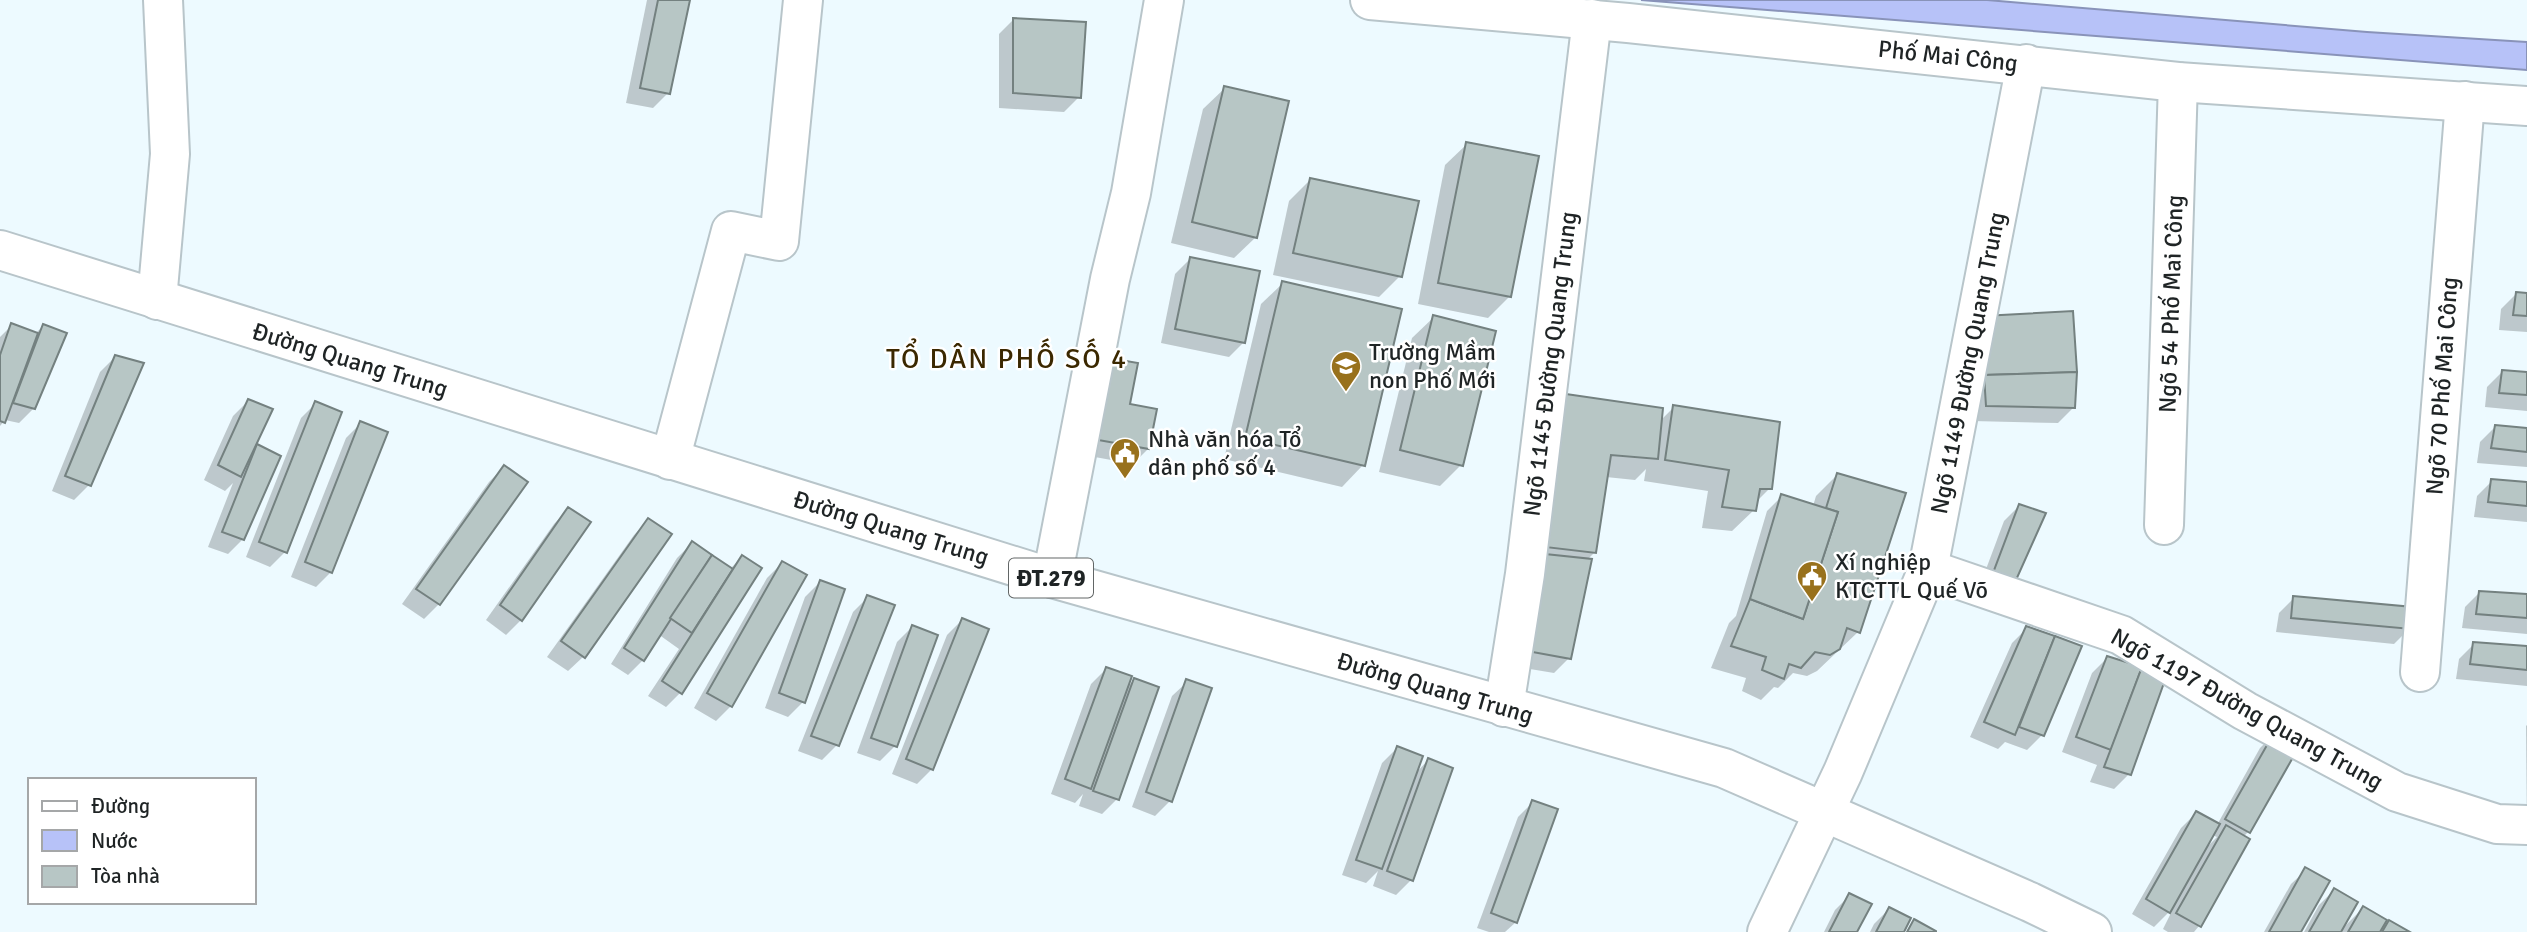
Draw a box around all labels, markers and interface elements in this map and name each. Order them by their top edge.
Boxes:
street label: Phố Mai Công [1877,34,2019,78]
street label: Ngõ 54 Phố Mai Công [2152,194,2190,414]
street label: Ngõ 1145 Đường Quang Trung [1516,210,1584,518]
street label: Ngõ 1149 Đường Quang Trung [1924,210,2012,516]
street label: Ngõ 70 Phố Mai Công [2419,276,2465,496]
street label: Đường Quang Trung [249,316,451,404]
place label: Trường Mầm non Phố Mới [1369,337,1496,395]
district label: TỔ DÂN PHỐ SỐ 4 [886,338,1128,376]
school or university icon: Trường Mầm non Phố Mới [1329,349,1363,393]
place label: Nhà văn hóa Tổ dân phố số 4 [1148,424,1302,482]
public building icon: Nhà văn hóa Tổ dân phố số 4 [1108,436,1142,480]
street label: Đường Quang Trung [790,484,992,572]
place label: Xí nghiệp KTCTTL Quế Võ [1835,547,1988,605]
road number: ĐT.279 [1009,558,1093,598]
public building icon: Xí nghiệp KTCTTL Quế Võ [1795,559,1829,603]
street label: Ngõ 1197 Đường Quang Trung [2106,621,2388,797]
street label: Đường Quang Trung [1333,646,1537,730]
legend [28,778,256,904]
text: Đường [91,793,150,819]
text: Nước [91,828,138,854]
text: Tòa nhà [91,863,160,889]

